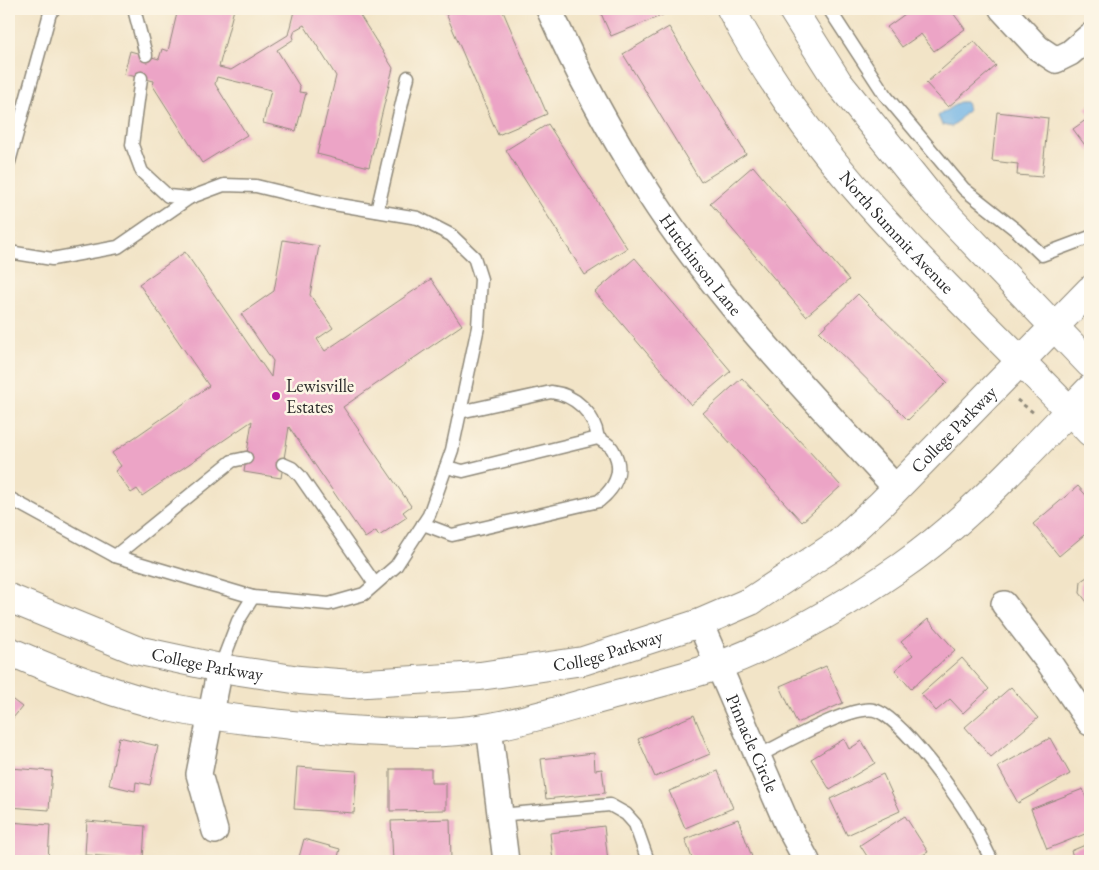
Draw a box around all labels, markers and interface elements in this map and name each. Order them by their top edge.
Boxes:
street label: North Summit Avenue [835,166,959,298]
street label: Hutchinson Lane [655,209,747,320]
place label: Lewisville Estates [286,374,354,418]
street label: College Parkway [906,380,1001,478]
marker: Lewisville Estates [270,390,282,402]
street label: College Parkway [551,624,666,676]
street label: College Parkway [149,642,265,685]
street label: Pinnacle Circle [721,690,784,796]

